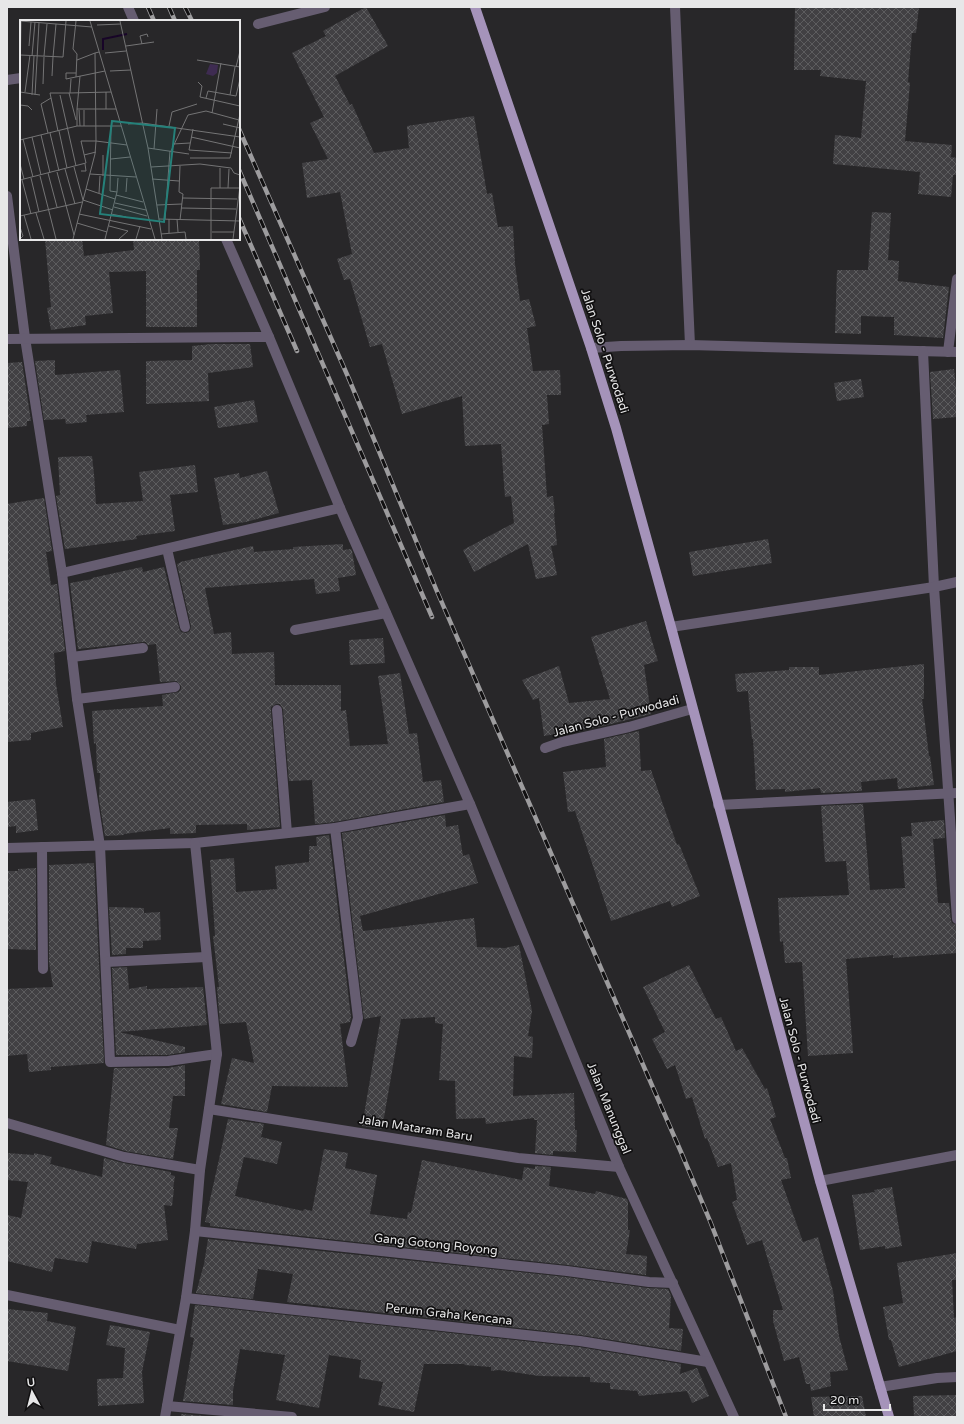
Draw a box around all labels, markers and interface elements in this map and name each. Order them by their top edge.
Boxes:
inset map [20,20,240,240]
street label: Jalan Solo - Purwodadi [578,287,632,415]
street label: Jalan Solo - Purwodadi [551,692,681,740]
street label: Jalan Solo - Purwodadi [776,995,824,1125]
street label: Jalan Manunggal [584,1060,634,1156]
street label: Jalan Mataram Baru [358,1112,474,1144]
street label: Gang Gotong Royong [373,1231,499,1257]
street label: Perum Graha Kencana [385,1300,513,1328]
north arrow [12,1372,52,1412]
text: U [26,1376,36,1390]
scale bar [824,1386,890,1412]
text: 20 m [830,1393,859,1407]

